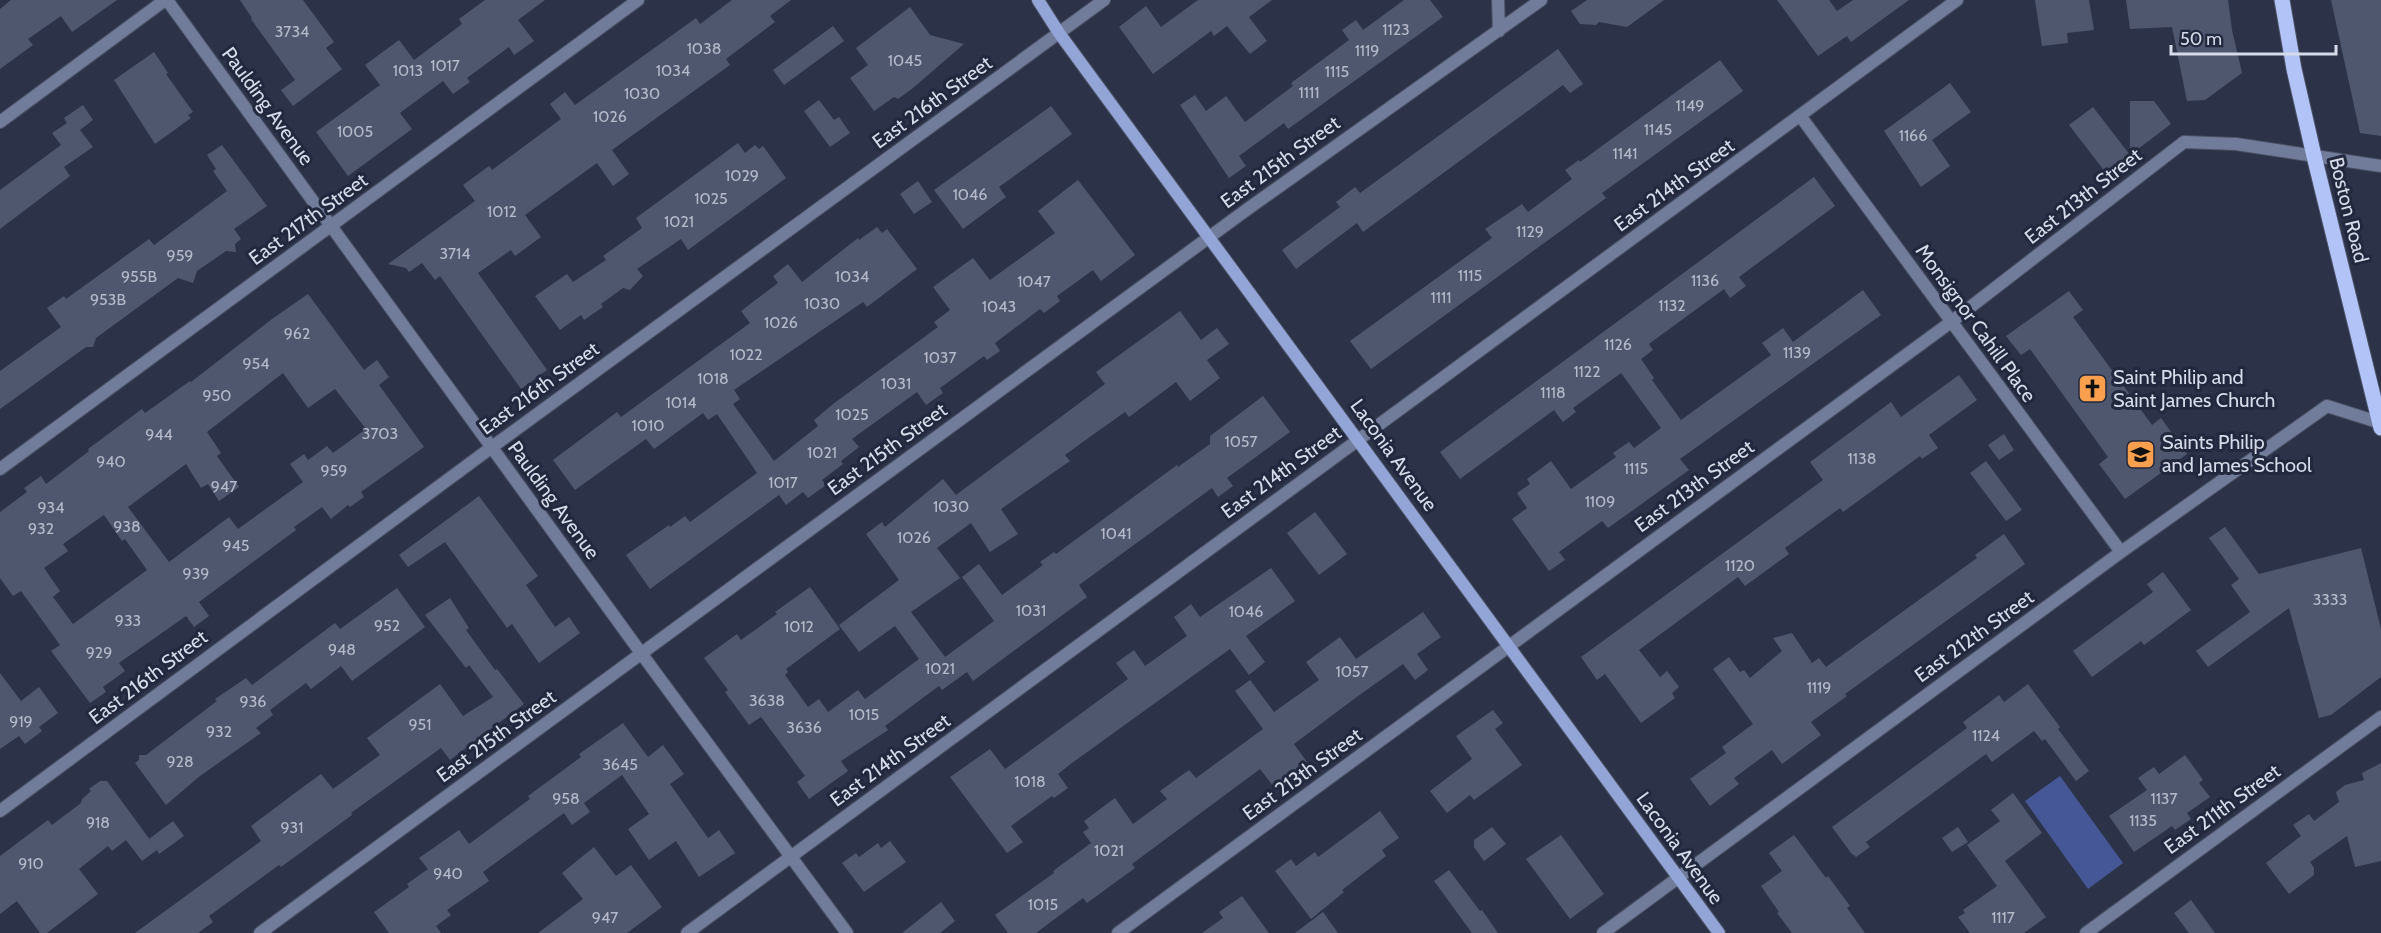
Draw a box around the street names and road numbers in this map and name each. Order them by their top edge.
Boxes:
street label: Paulding Avenue [217,42,319,170]
street label: East 216th Street [867,50,997,153]
street label: East 215th Street [1216,111,1345,213]
street label: East 214th Street [1609,133,1739,237]
street label: East 213th Street [2020,143,2146,249]
street label: Boston Road [2324,155,2374,265]
street label: East 217th Street [244,168,372,270]
street label: Monsignor Cahill Place [1911,239,2041,407]
street label: East 216th Street [474,336,604,439]
street label: Laconia Avenue [1345,394,1443,516]
street label: East 215th Street [823,398,952,500]
street label: East 214th Street [1216,420,1346,524]
street label: East 213th Street [1630,435,1759,537]
street label: Paulding Avenue [503,436,605,564]
street label: East 212th Street [1910,585,2038,687]
street label: East 216th Street [84,625,212,729]
street label: East 215th Street [432,685,561,787]
street label: East 214th Street [825,708,955,812]
street label: East 213th Street [1238,723,1367,825]
street label: East 211th Street [2159,759,2285,859]
street label: Laconia Avenue [1631,787,1729,909]

